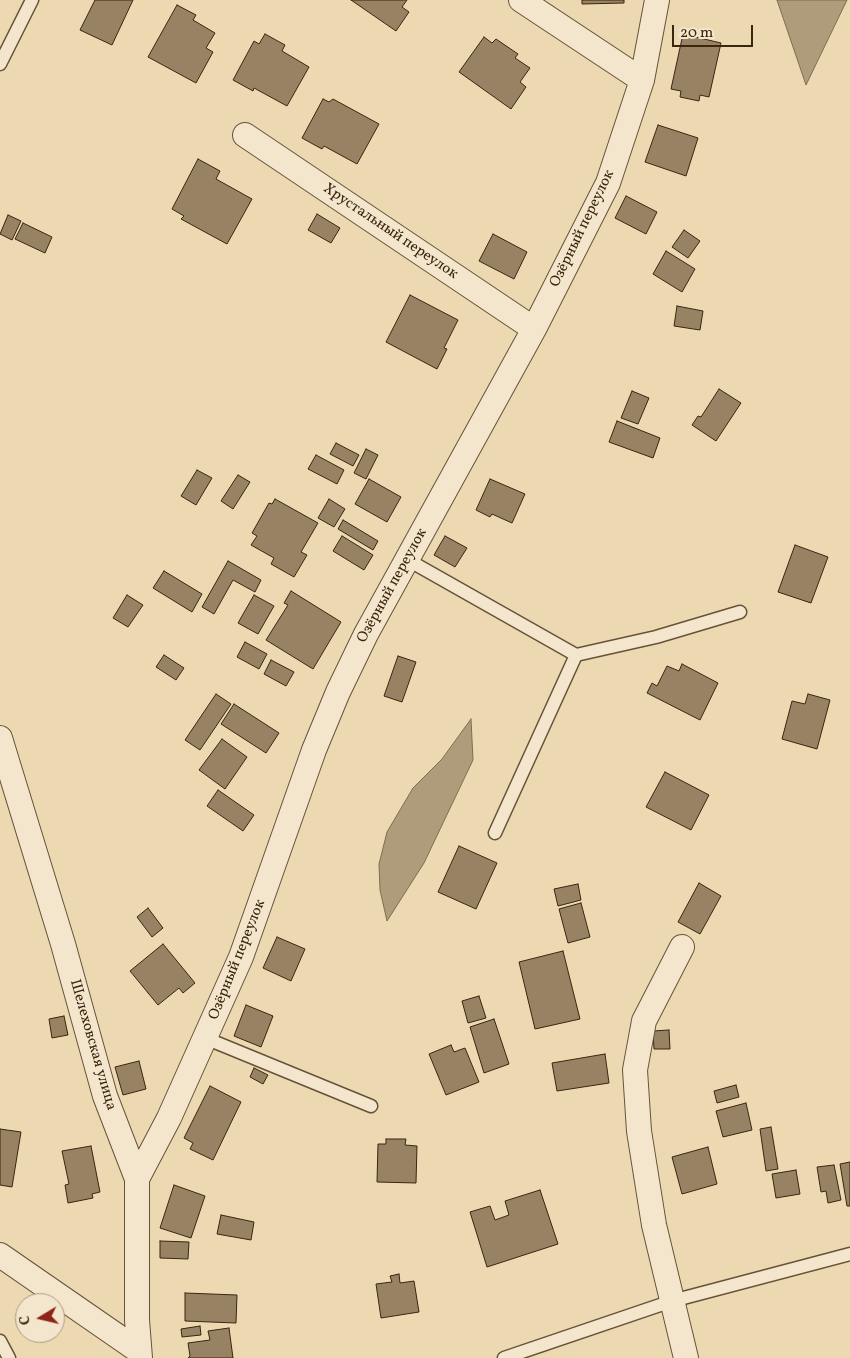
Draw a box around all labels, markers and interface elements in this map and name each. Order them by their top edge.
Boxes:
scale bar [675,15,756,47]
text: 20 m [680,23,713,44]
street label: Озёрный переулок [547,167,619,291]
street label: Хрустальный переулок [319,180,461,284]
street label: Озёрный переулок [354,526,432,646]
street label: Озёрный переулок [206,897,270,1023]
street label: Шелеховская улица [65,977,119,1113]
north arrow [15,1293,65,1343]
text: С [16,1314,36,1326]

